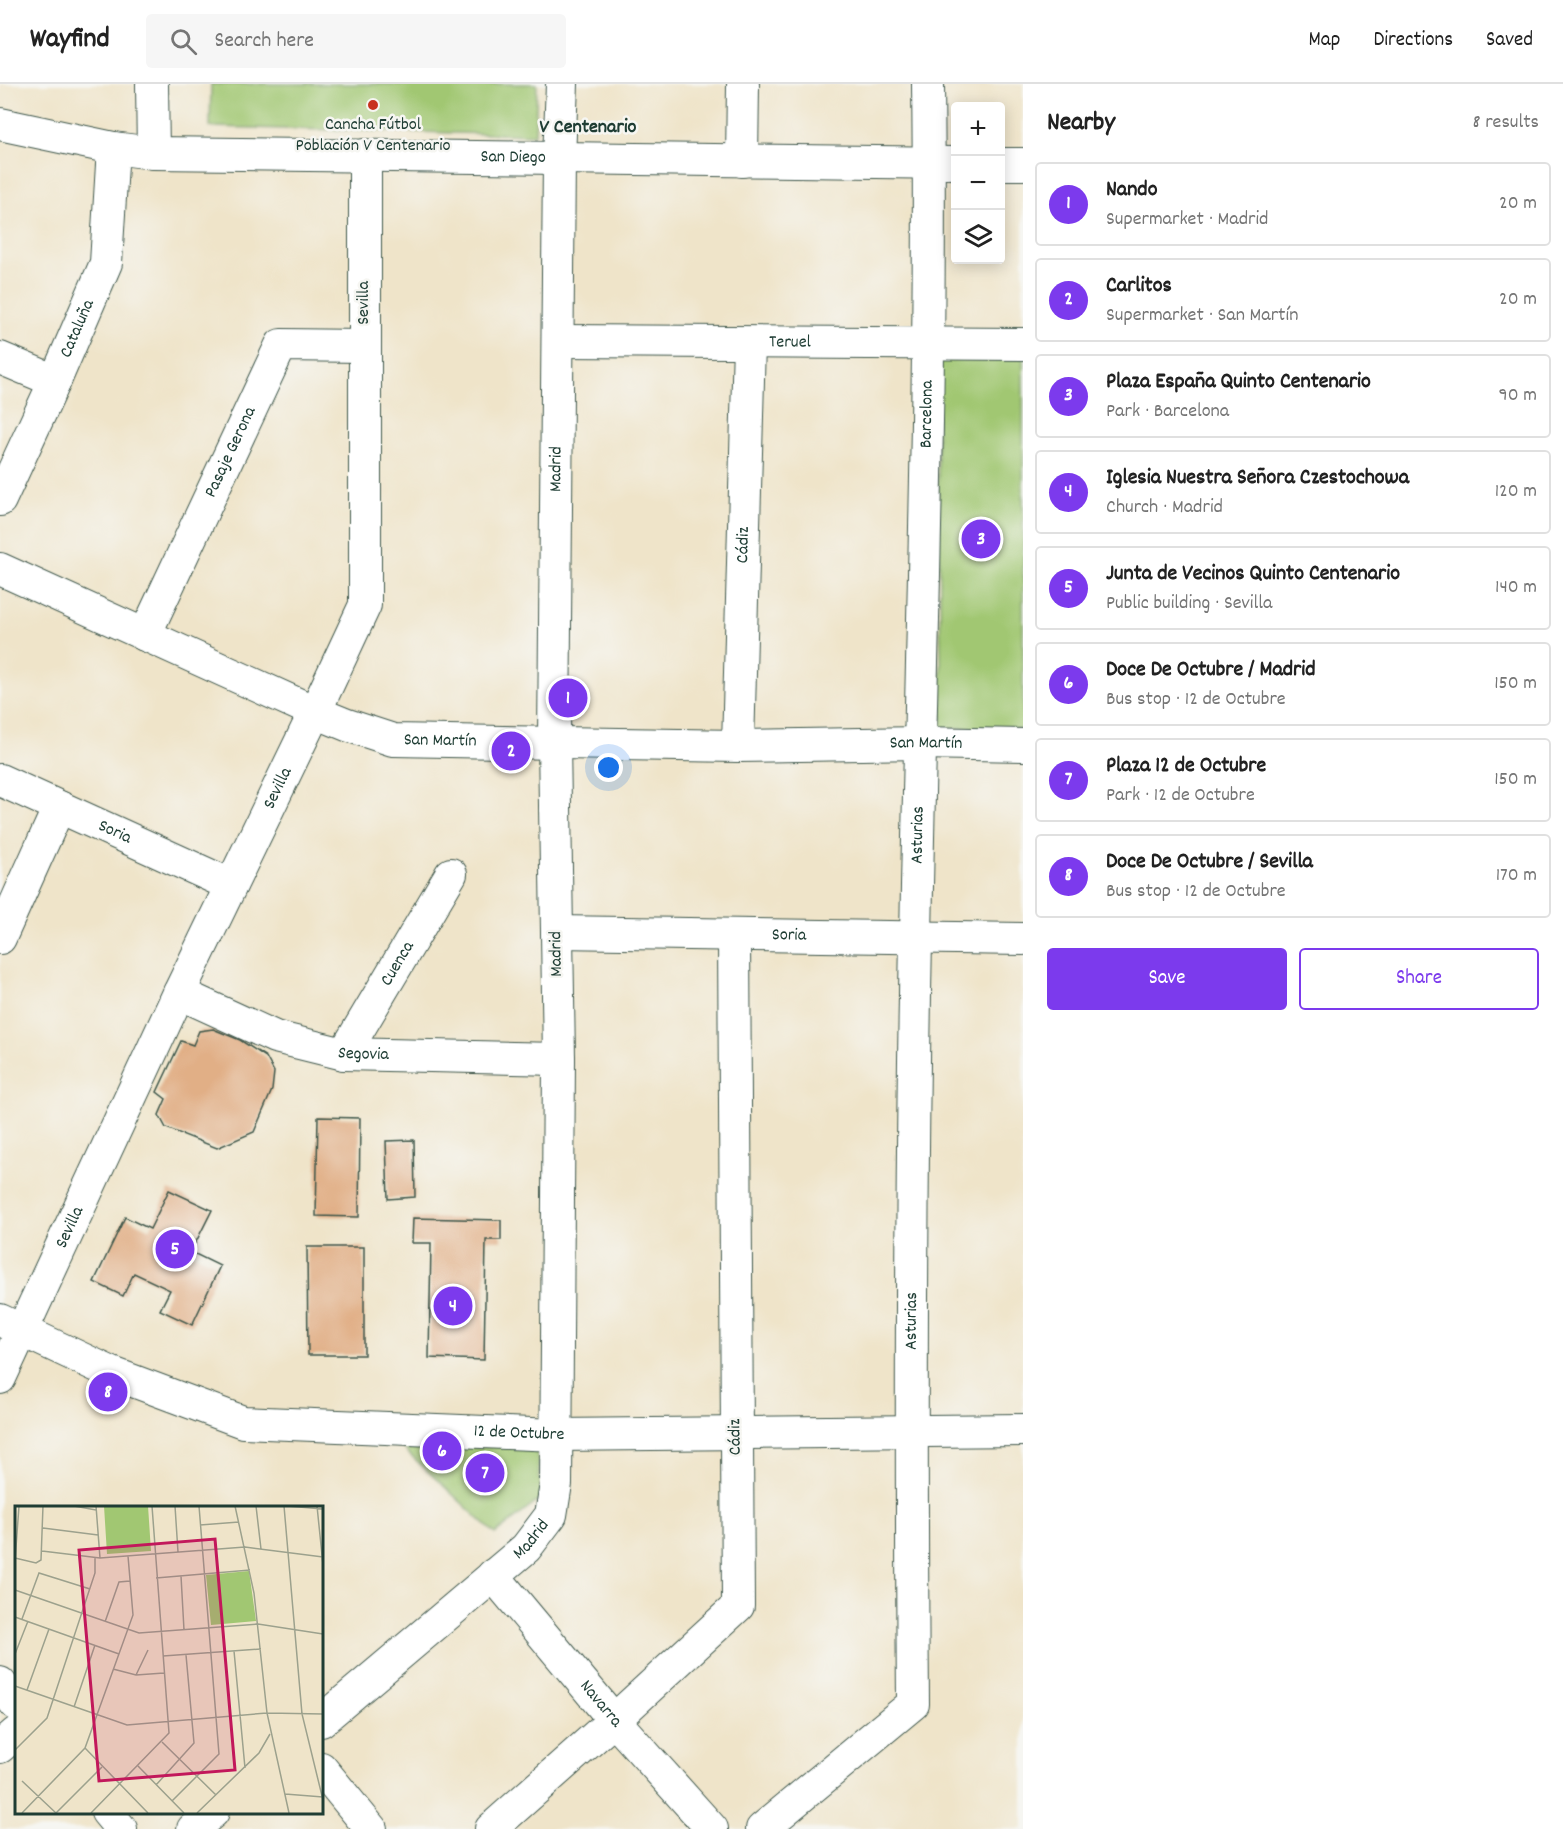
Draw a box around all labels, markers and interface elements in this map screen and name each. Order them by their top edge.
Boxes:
search box [146,14,566,68]
text: Wayfind [30,21,110,61]
icon: search [167,25,200,58]
text: Search here [215,26,314,57]
text: Map [1309,26,1340,56]
text: Directions [1373,26,1453,56]
text: Saved [1486,26,1533,56]
marker: Cancha Fútbol Población V Centenario [366,98,380,112]
map controls [951,102,1005,264]
button: + [951,102,1005,156]
text: Nearby [1047,105,1115,142]
text: 8 results [1473,109,1539,137]
place label: Cancha Fútbol Población V Centenario [296,113,450,159]
district label: V Centenario [540,114,637,142]
street label: San Diego [480,145,546,170]
button: − [951,156,1005,210]
text: Nando [1106,175,1157,206]
text: 1 [1066,190,1071,218]
text: 20 m [1499,190,1537,218]
text: Supermarket · Madrid [1106,206,1268,234]
button: layers [951,210,1005,264]
text: Carlitos [1106,271,1172,302]
street label: Sevilla [352,281,377,325]
text: 2 [1064,286,1073,314]
text: 20 m [1499,286,1537,314]
street label: Cataluña [54,295,101,362]
text: Supermarket · San Martín [1106,302,1298,330]
street label: Teruel [769,330,812,355]
text: Plaza España Quinto Centenario [1106,367,1371,398]
street label: Barcelona [914,379,940,448]
text: 3 [1064,382,1073,410]
text: 90 m [1499,382,1537,410]
text: Park · Barcelona [1106,398,1229,426]
street label: Pasaje Gerona [199,402,263,502]
street label: Madrid [544,446,569,492]
text: Iglesia Nuestra Señora Czestochowa [1106,463,1409,494]
text: 4 [1064,478,1073,506]
text: 120 m [1495,478,1537,506]
text: Church · Madrid [1106,494,1223,522]
pin: 3 [962,516,1000,562]
street label: Cádiz [730,526,756,564]
text: Junta de Vecinos Quinto Centenario [1106,559,1400,590]
text: 5 [1064,574,1073,602]
text: 140 m [1495,574,1537,602]
text: Public building · Sevilla [1106,590,1272,618]
text: Doce De Octubre / Madrid [1106,655,1316,686]
text: 6 [1064,670,1073,698]
text: 150 m [1494,670,1537,698]
pin: 1 [548,676,588,720]
text: Bus stop · 12 de Octubre [1106,686,1286,714]
street label: San Martín [403,728,477,754]
pin: 2 [492,728,530,774]
street label: San Martín [889,730,963,756]
text: Plaza 12 de Octubre [1106,751,1266,782]
your location [594,753,623,782]
street label: Sevilla [257,763,299,813]
text: 7 [1065,766,1072,794]
text: 150 m [1494,766,1537,794]
text: Park · 12 de Octubre [1106,782,1255,810]
street label: Asturias [905,806,931,864]
street label: Soria [94,814,136,851]
text: Doce De Octubre / Sevilla [1106,847,1313,878]
text: 8 [1064,862,1073,890]
text: 170 m [1496,862,1537,890]
text: Bus stop · 12 de Octubre [1106,878,1286,906]
street label: Soria [772,923,807,948]
street label: Madrid [544,931,570,977]
street label: Cuenca [374,936,421,991]
button: Save [1047,948,1287,1010]
button: Share [1299,948,1539,1010]
street label: Segovia [335,1040,390,1068]
street label: Sevilla [49,1202,91,1253]
pin: 5 [156,1226,195,1272]
pin: 4 [434,1284,472,1328]
street label: Asturias [899,1292,924,1350]
pin: 8 [88,1370,128,1414]
street label: Cádiz [723,1418,749,1455]
street label: 12 de Octubre [473,1419,565,1448]
pin: 6 [422,1428,462,1474]
pin: 7 [466,1450,504,1496]
inset map [15,1506,322,1814]
street label: Madrid [508,1514,556,1566]
street label: Navarra [573,1675,628,1734]

